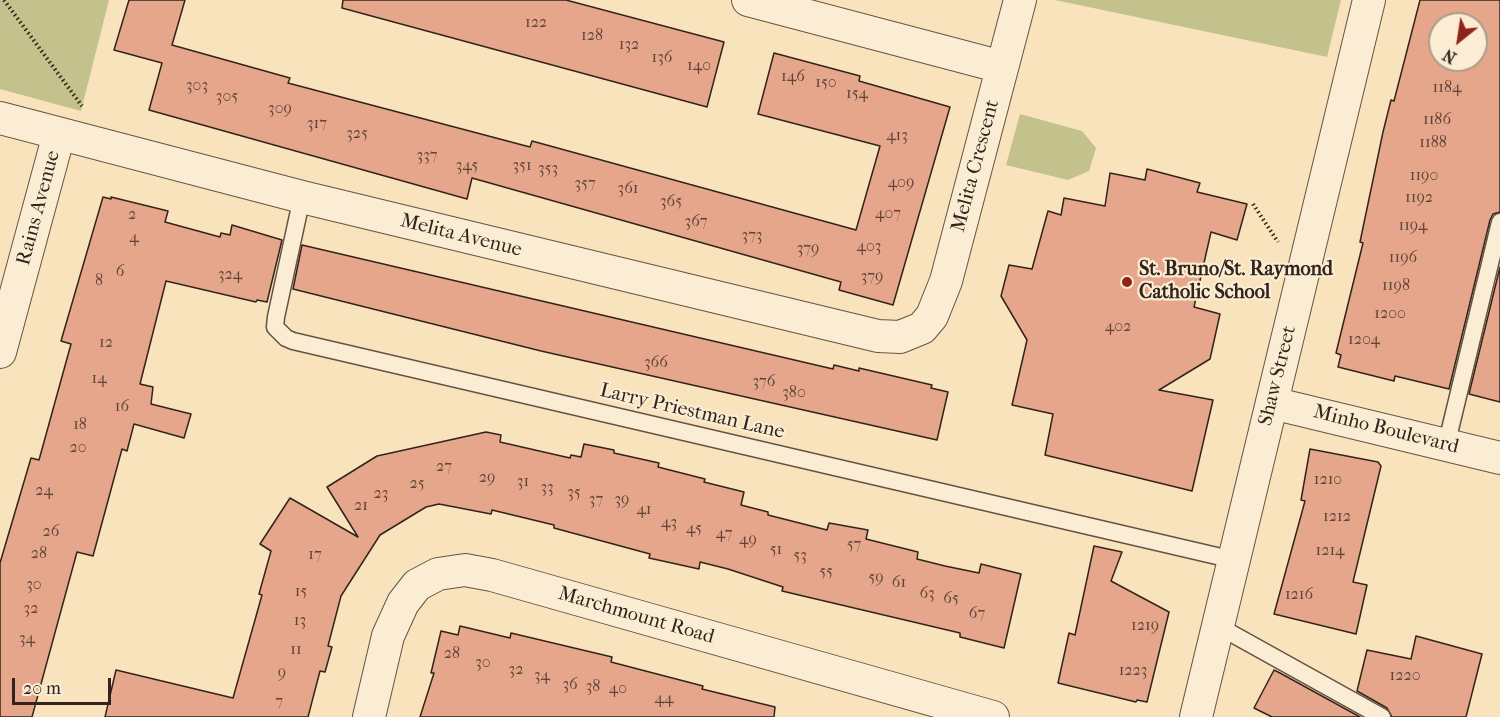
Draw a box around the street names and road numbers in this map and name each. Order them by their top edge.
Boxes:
street label: Melita Crescent [947,97,1005,235]
street label: Rains Avenue [12,148,66,268]
street label: Melita Avenue [398,209,524,263]
street label: Shaw Street [1254,323,1302,429]
street label: Larry Priestman Lane [597,379,787,445]
street label: Minho Boulevard [1311,400,1461,460]
street label: Marchmount Road [555,582,717,650]

